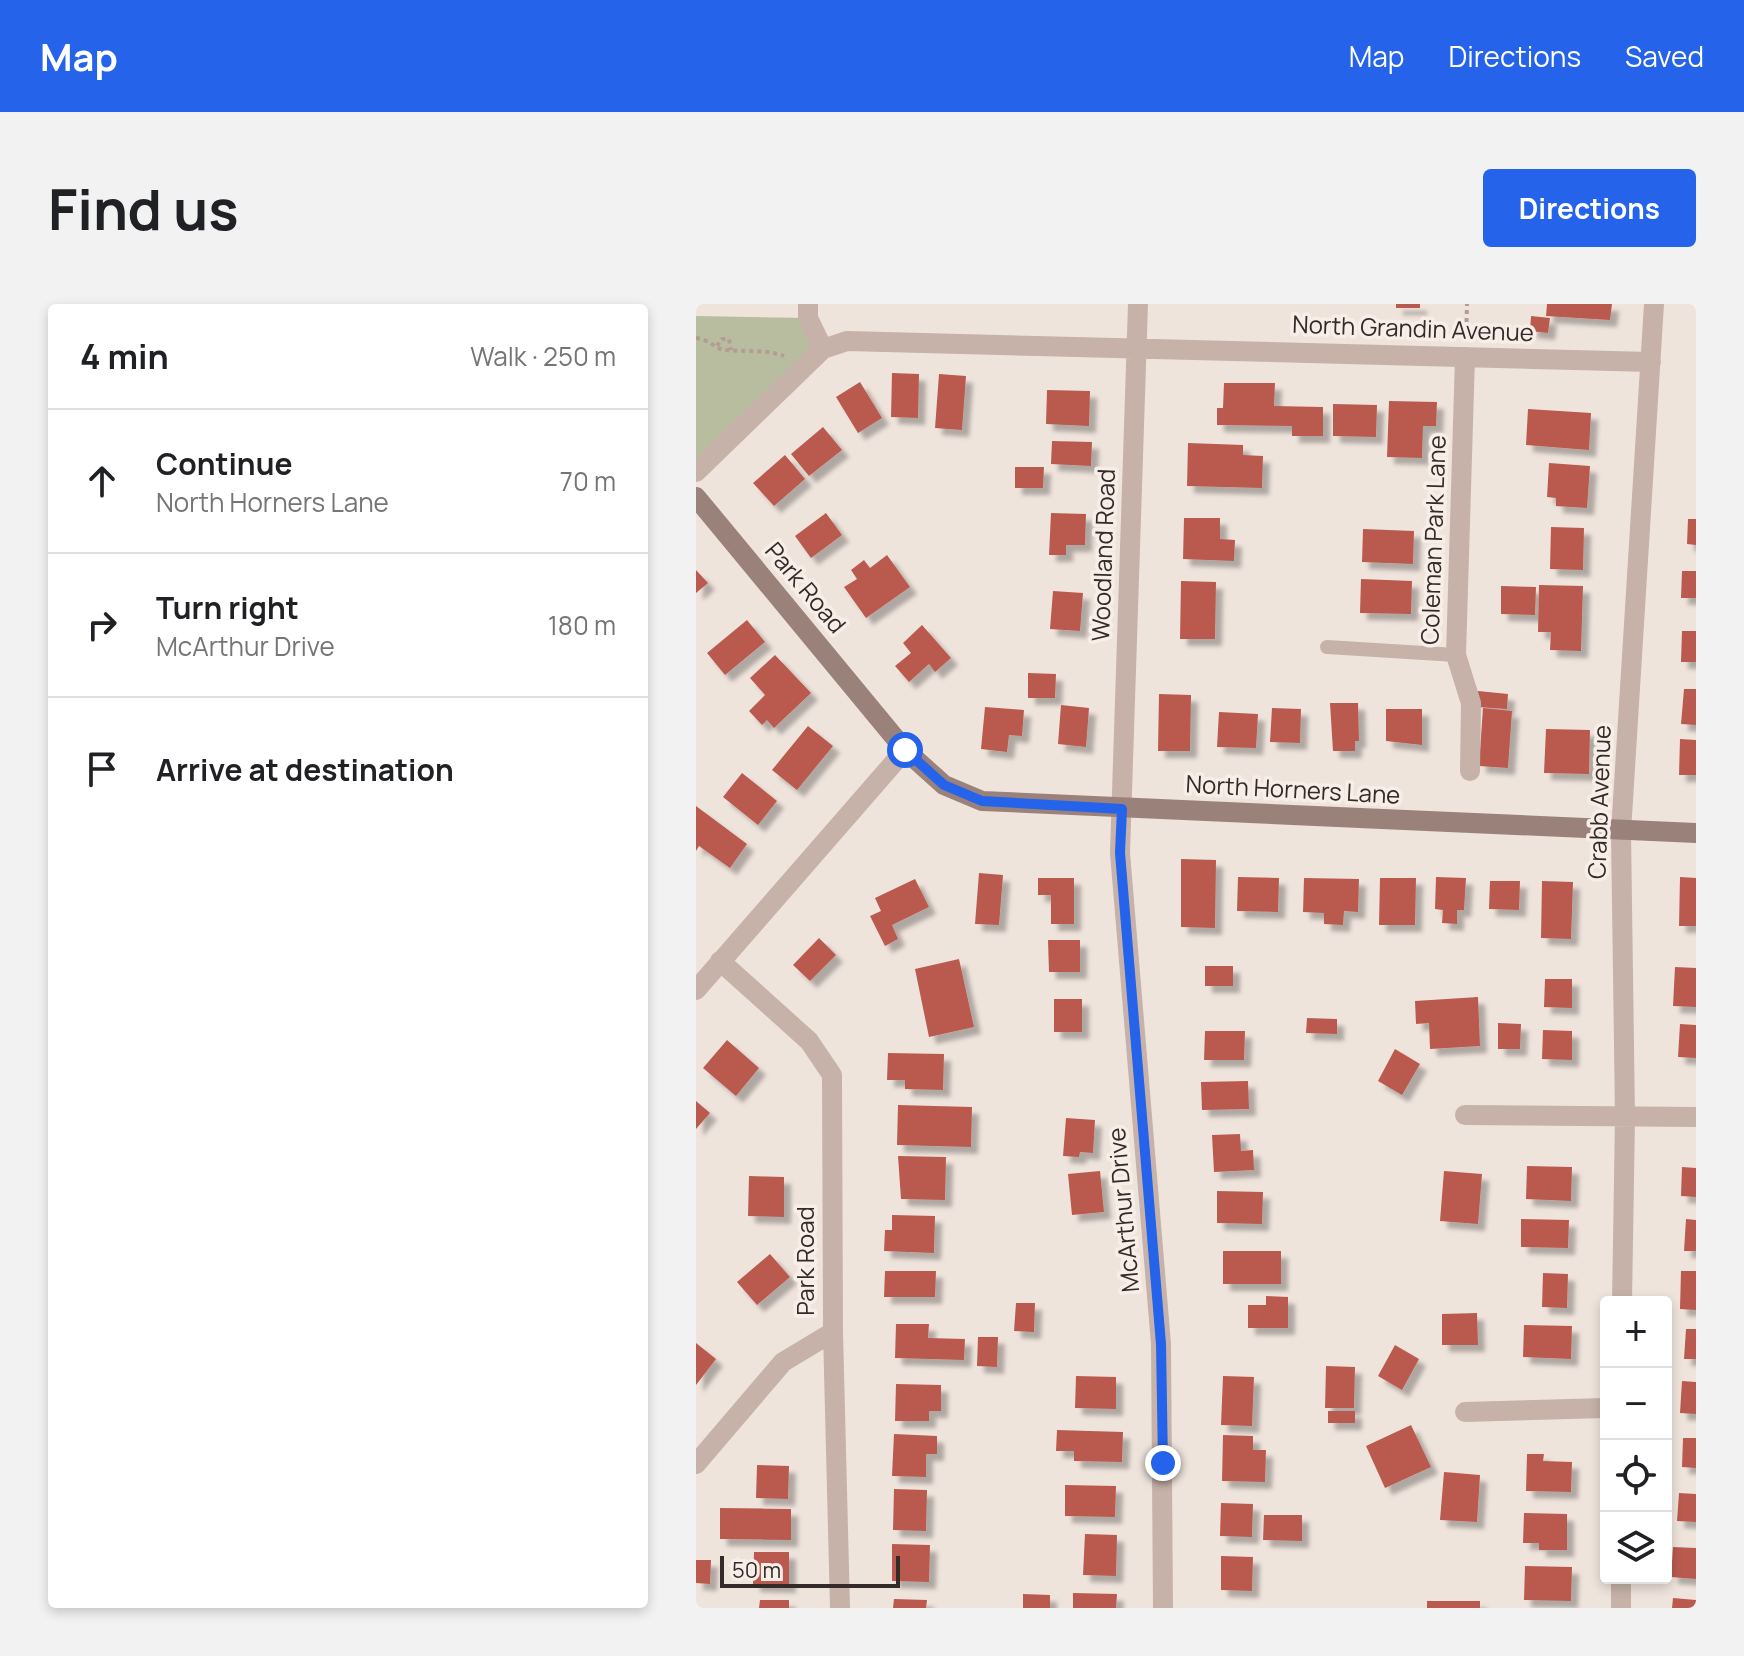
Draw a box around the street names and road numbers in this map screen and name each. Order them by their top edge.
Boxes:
street label: North Grandin Avenue [1292,307,1534,348]
street label: Coleman Park Lane [1412,435,1453,645]
street label: Woodland Road [1083,468,1122,642]
street label: Park Road [758,534,854,640]
street label: Crabb Avenue [1579,724,1618,880]
street label: North Horners Lane [1185,766,1401,811]
street label: McArthur Drive [1099,1126,1146,1294]
street label: Park Road [788,1206,821,1316]

